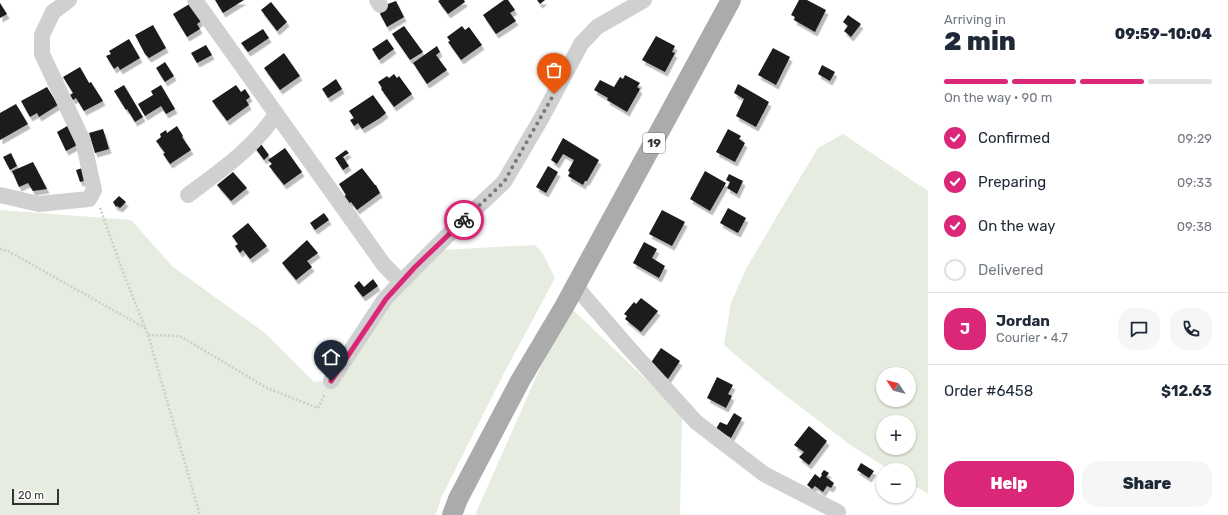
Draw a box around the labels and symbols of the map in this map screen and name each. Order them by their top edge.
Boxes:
pin [537,53,571,94]
road number: 19 [643,133,665,153]
courier [444,200,484,240]
pin [314,340,348,381]
north arrow [876,367,916,407]
scale bar [12,487,59,506]

